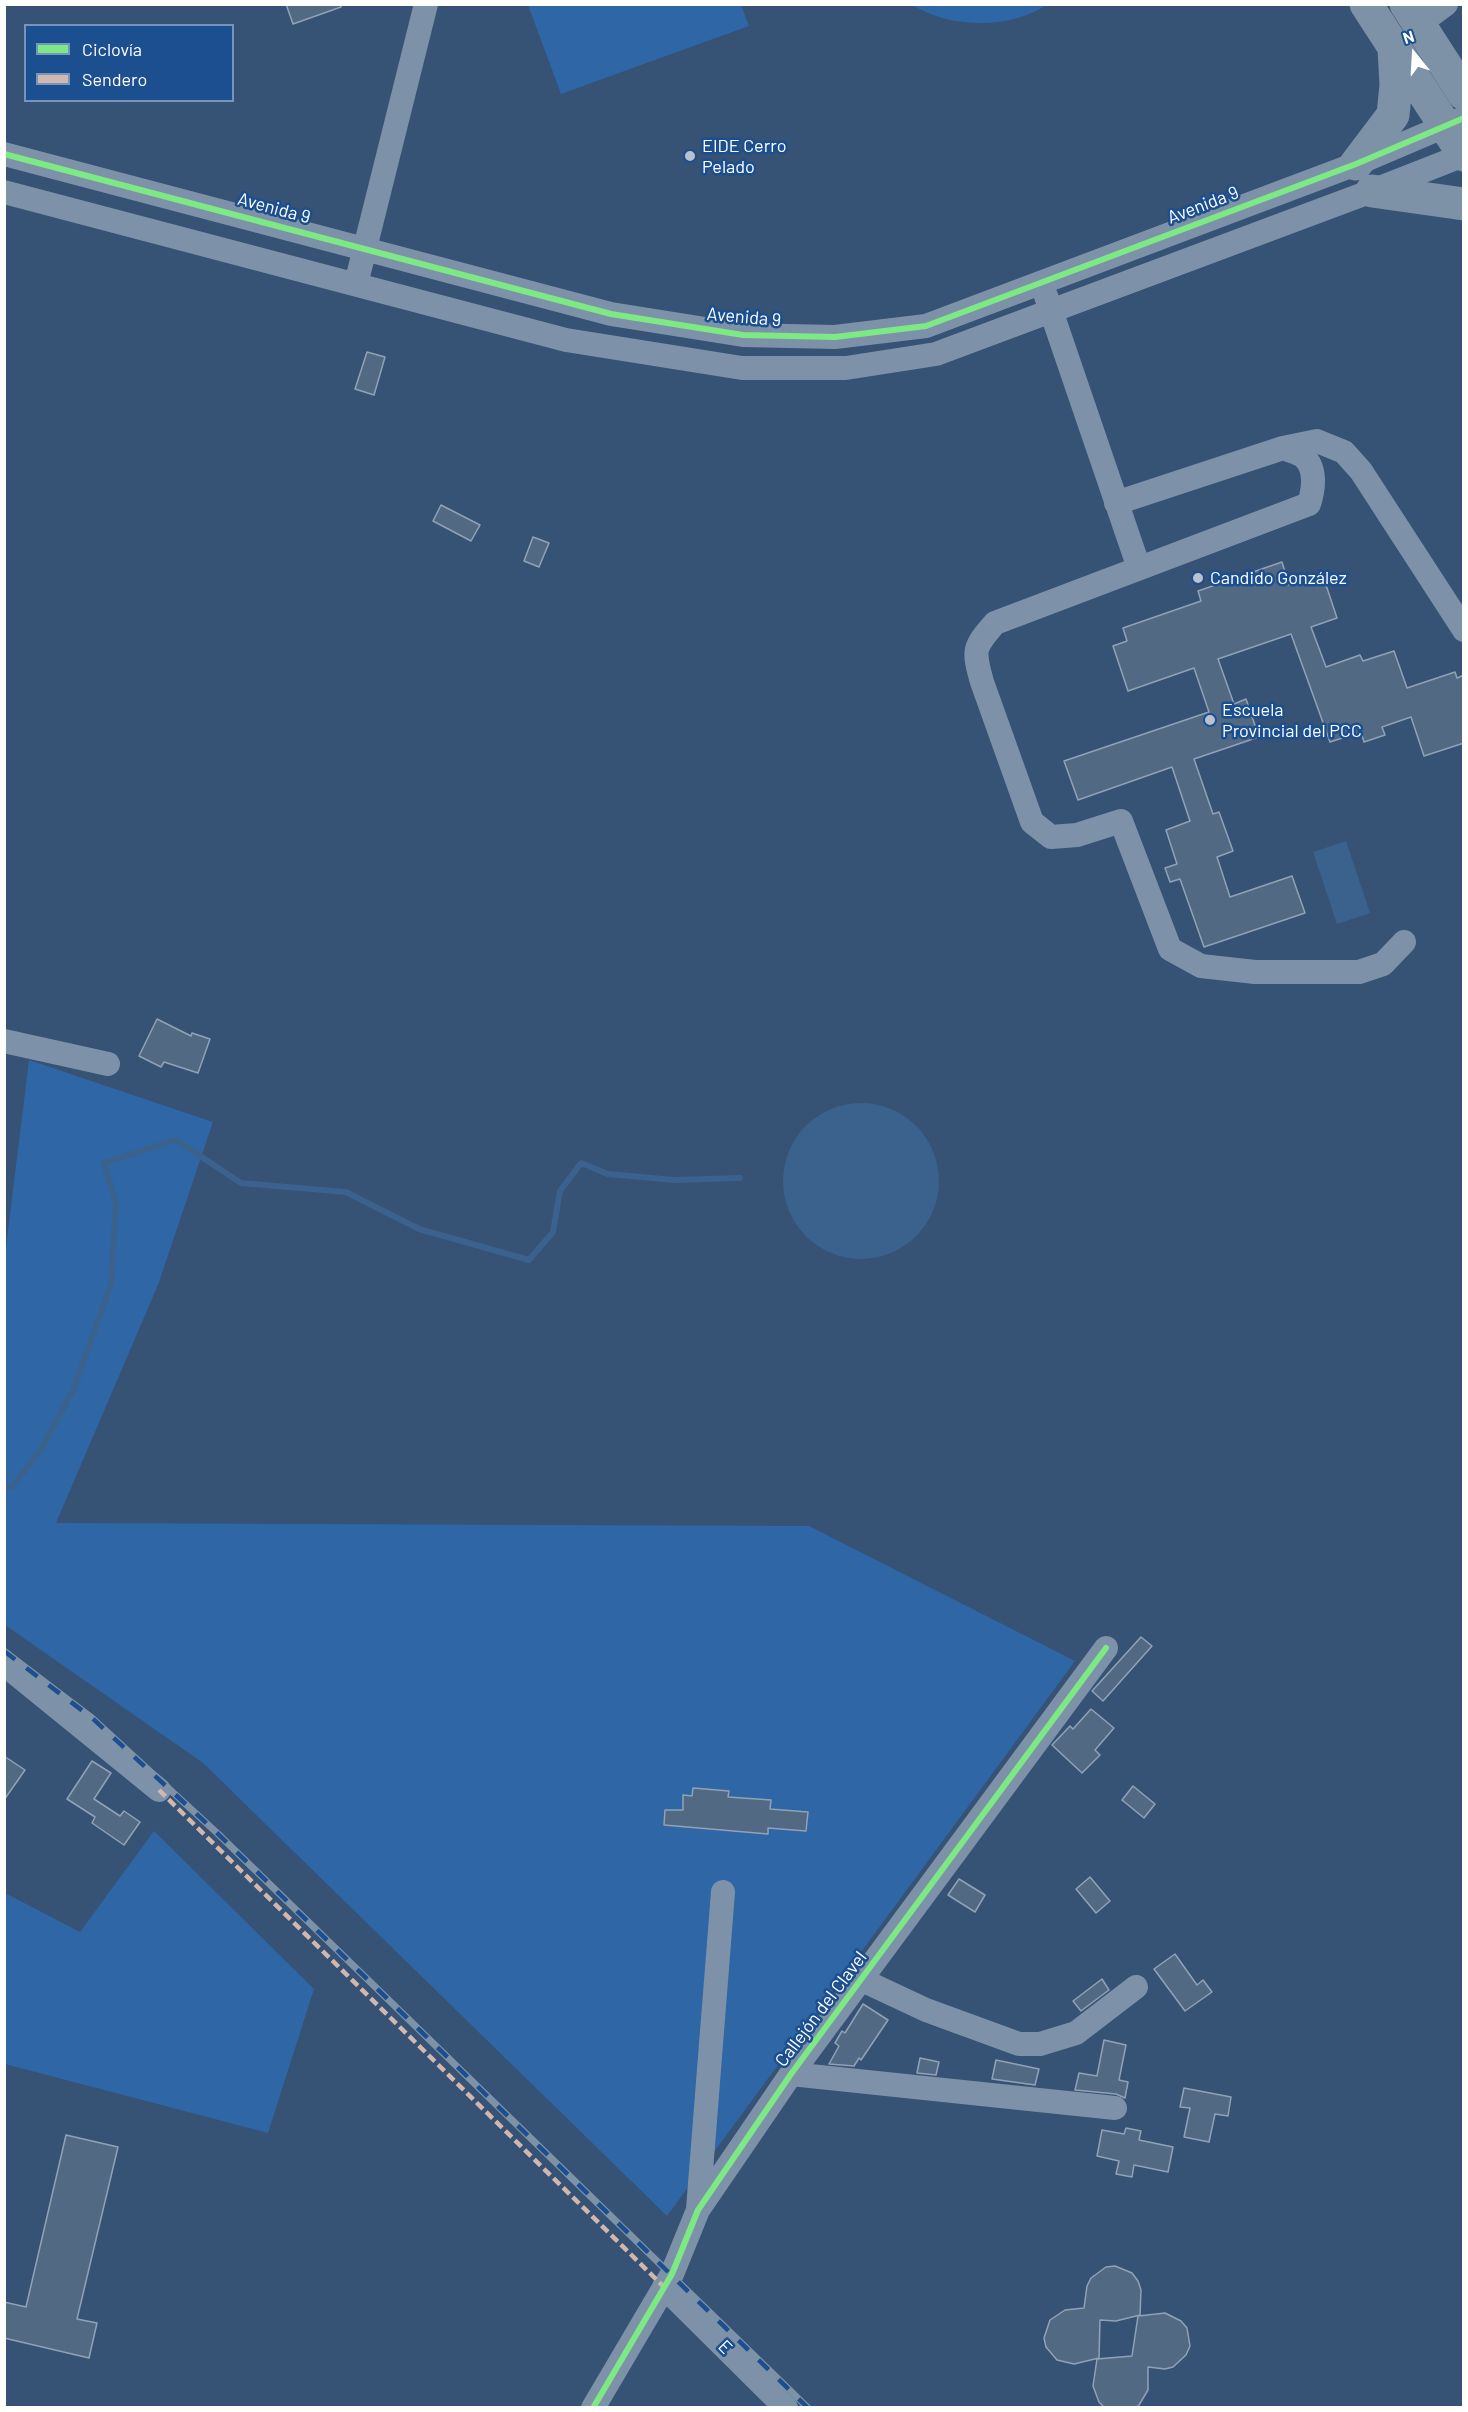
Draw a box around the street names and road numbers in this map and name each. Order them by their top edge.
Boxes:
street label: Avenida 9 [1164,182,1242,228]
street label: Avenida 9 [235,188,313,228]
street label: Avenida 9 [706,303,782,331]
street label: Callejón del Clavel [771,1947,871,2071]
street label: E [714,2336,736,2358]

